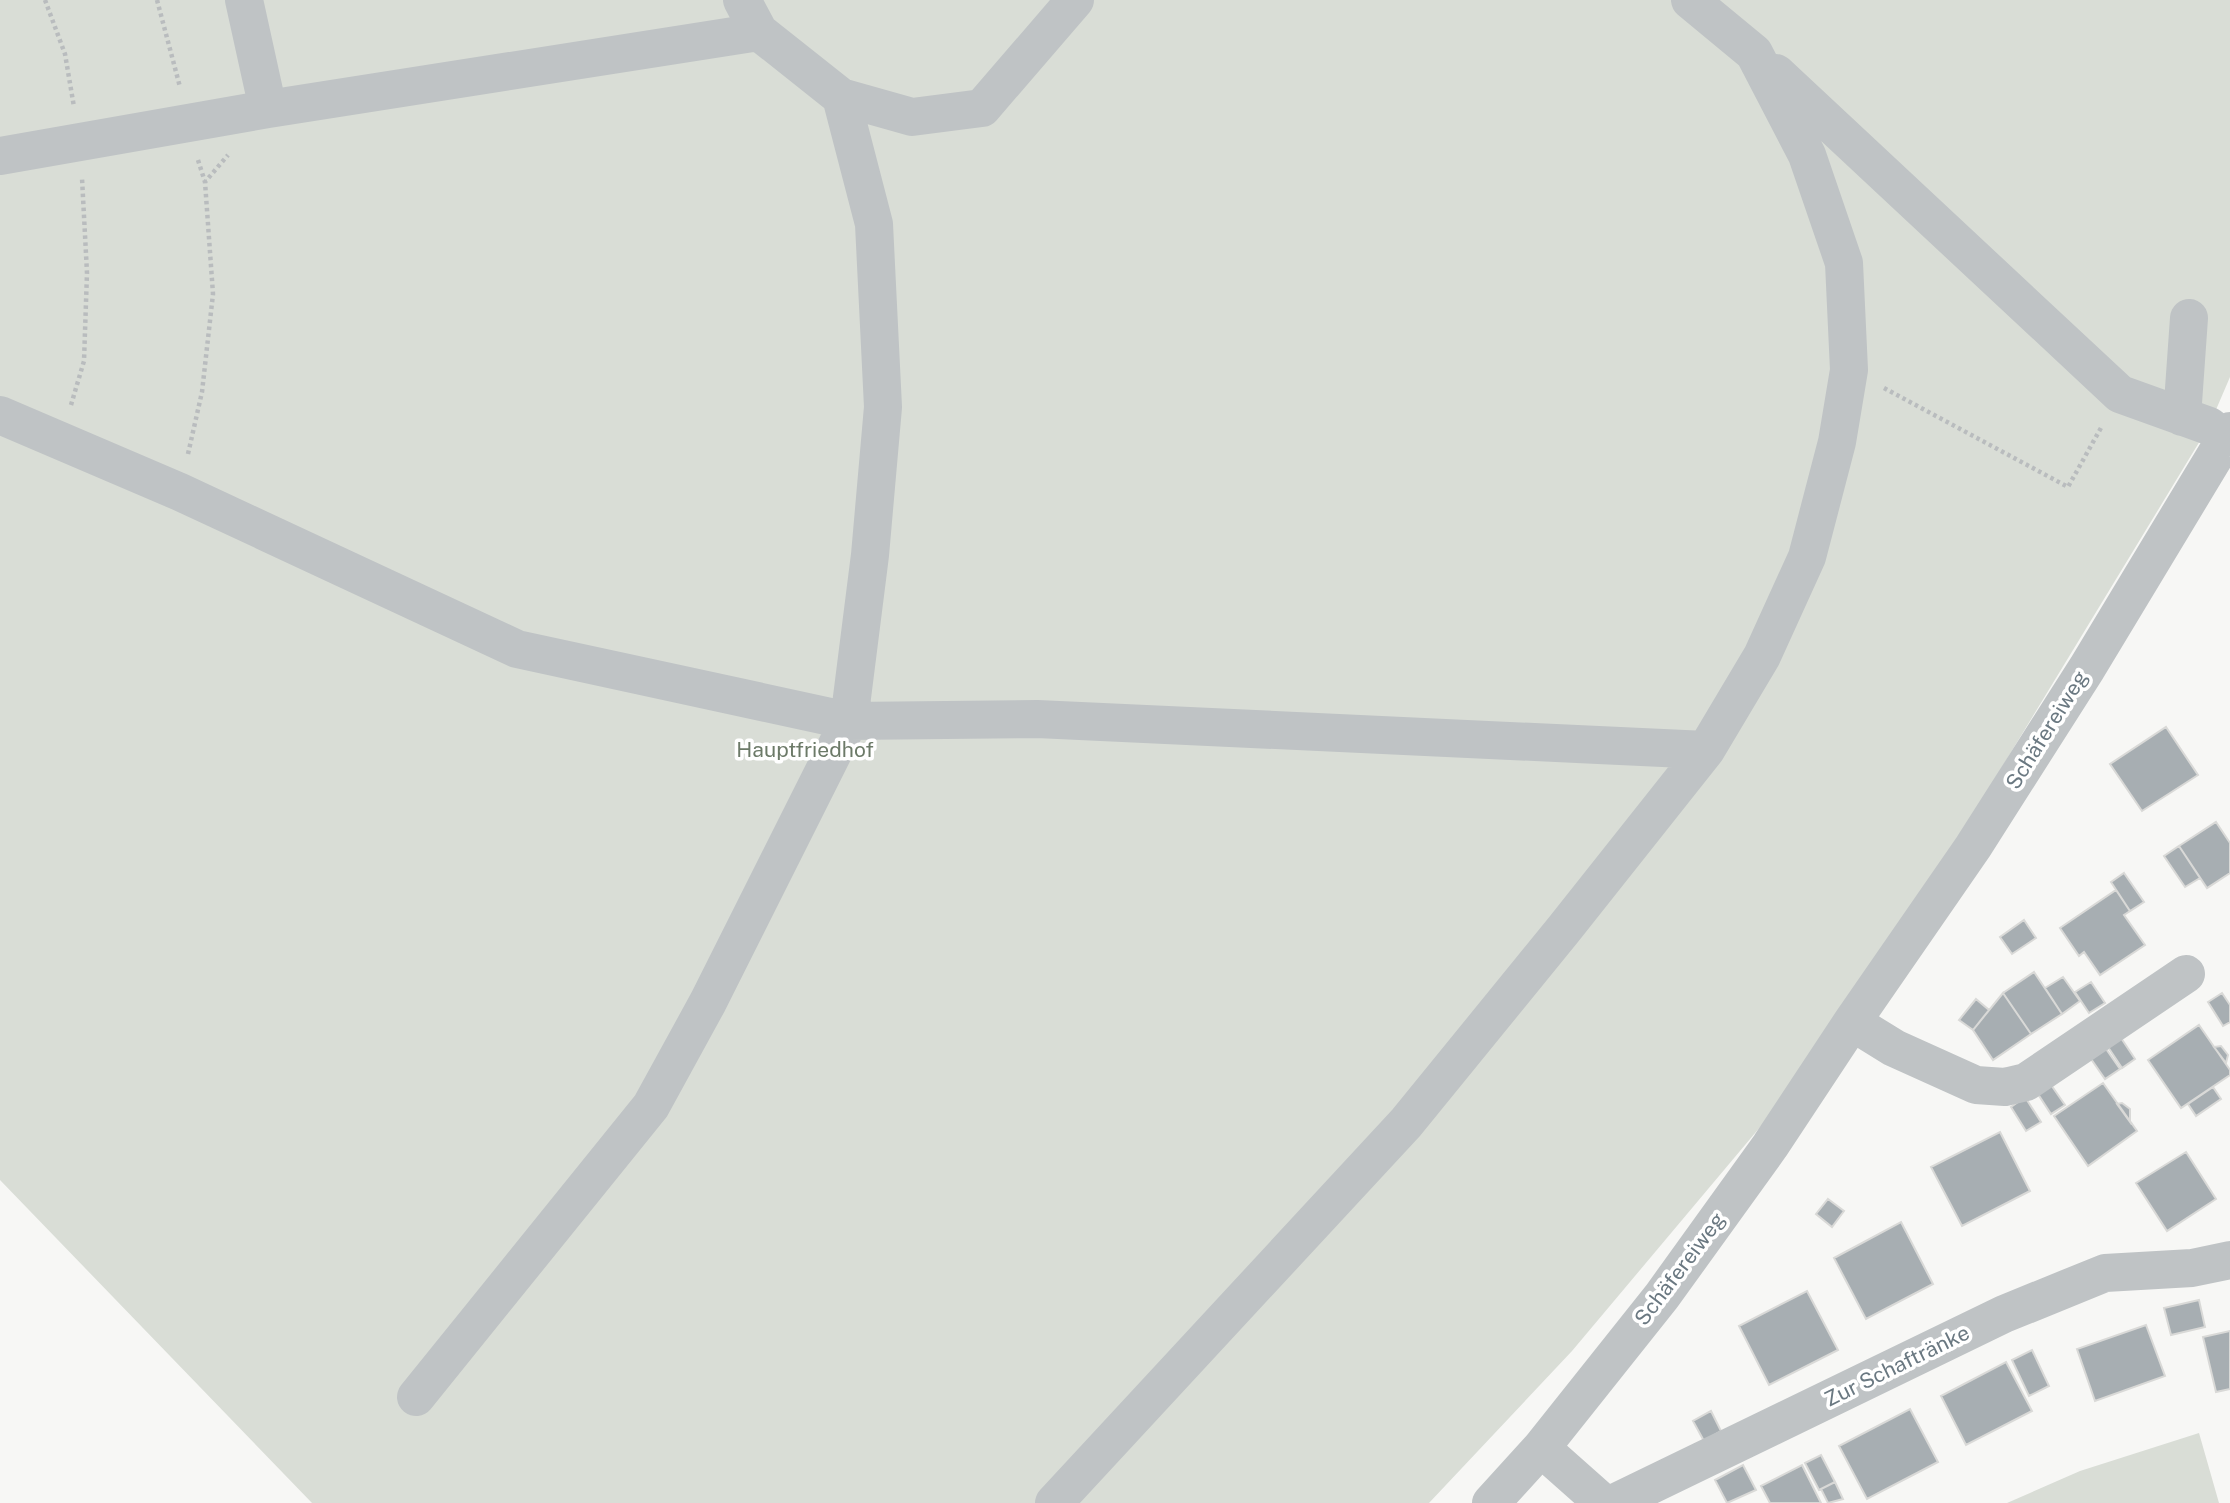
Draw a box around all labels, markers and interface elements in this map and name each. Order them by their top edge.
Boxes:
street label: Schäfereiweg [2000,666,2093,794]
park label: Hauptfriedhof [736,737,874,762]
street label: Schäfereiweg [1629,1207,1730,1330]
street label: Zur Schaftränke [1820,1320,1973,1411]

